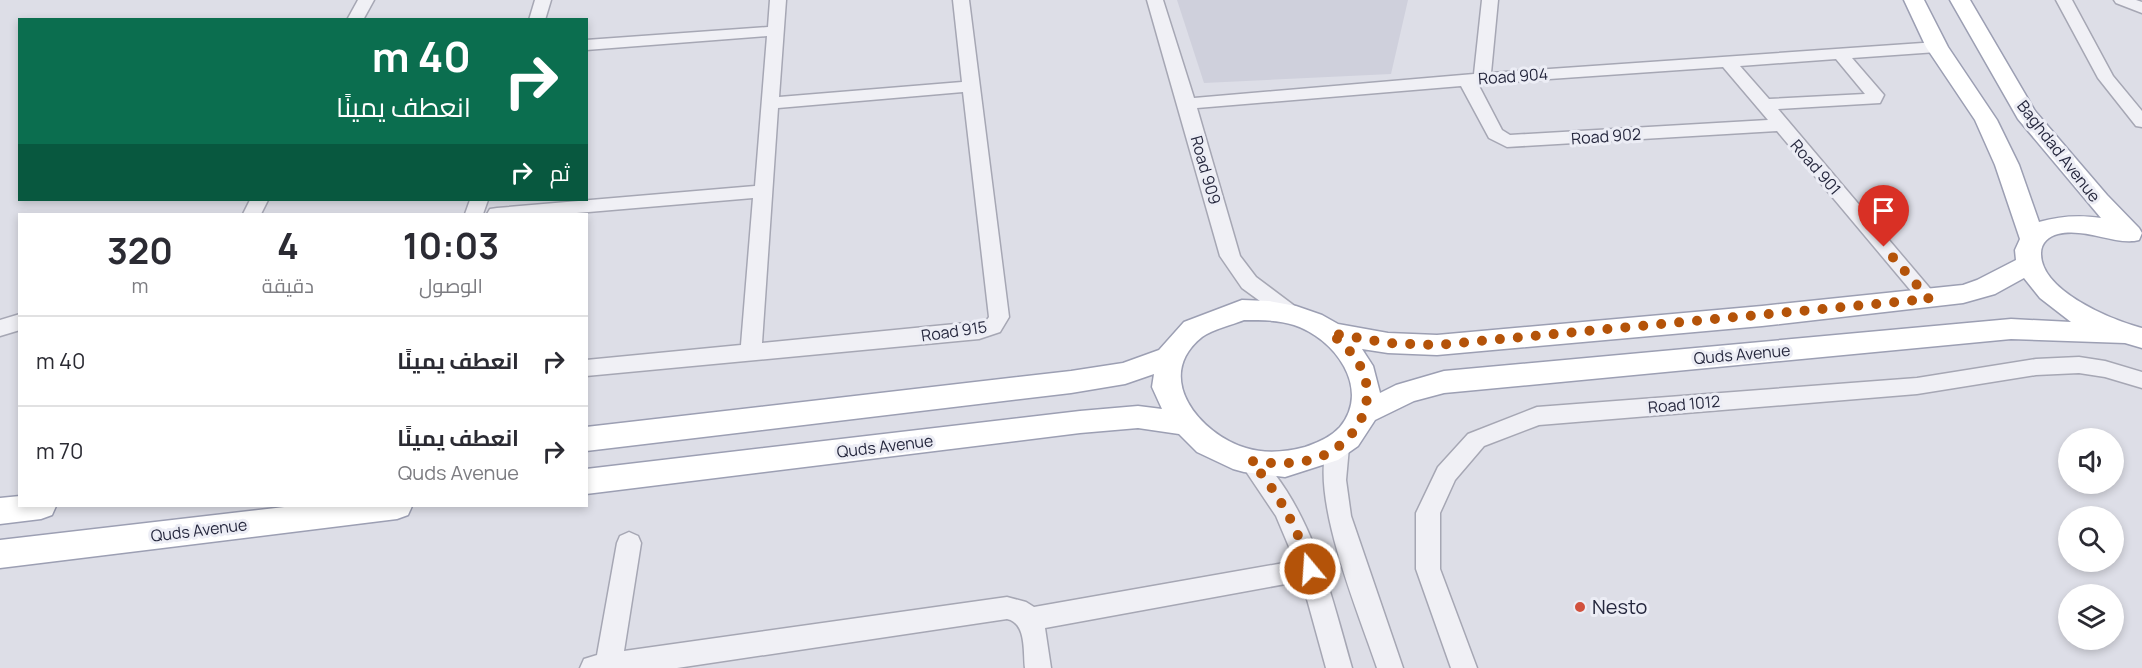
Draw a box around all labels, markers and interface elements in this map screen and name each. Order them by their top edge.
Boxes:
text: 40 m [372,27,471,85]
icon: right [492,42,570,120]
street label: Road 904 [1477,63,1549,89]
text: انعطف يمينًا [336,88,471,125]
street label: Baghdad Avenue [2012,96,2106,206]
street label: Road 902 [1570,123,1642,149]
street label: Road 909 [1186,133,1226,207]
street label: Road 901 [1786,134,1846,200]
icon: right [505,156,538,189]
text: ثم [550,158,570,188]
pin [1858,185,1909,247]
icon: arrive [1867,194,1900,227]
text: 4 [277,221,299,270]
text: 10:03 [403,221,499,270]
text: 320 [107,226,173,275]
text: m [131,272,148,299]
text: دقيقة [262,272,314,299]
text: الوصول [419,272,483,299]
street label: Road 915 [920,315,988,347]
street label: Quds Avenue [1693,339,1791,369]
icon: right [537,345,570,378]
text: 40 m [36,346,85,376]
text: انعطف يمينًا [397,346,519,376]
street label: Road 1012 [1647,390,1721,418]
text: انعطف يمينًا [397,423,519,453]
map controls [2058,428,2124,650]
button: sound [2058,428,2124,494]
street label: Quds Avenue [836,429,934,463]
icon: right [537,435,570,468]
text: 70 m [36,436,84,466]
text: Quds Avenue [398,459,519,486]
button: search [2058,506,2124,572]
street label: Quds Avenue [150,513,248,547]
position arrow [1278,537,1342,601]
button: layers [2058,584,2124,650]
place label: Nesto [1592,593,1647,620]
marker: Nesto [1573,600,1587,614]

